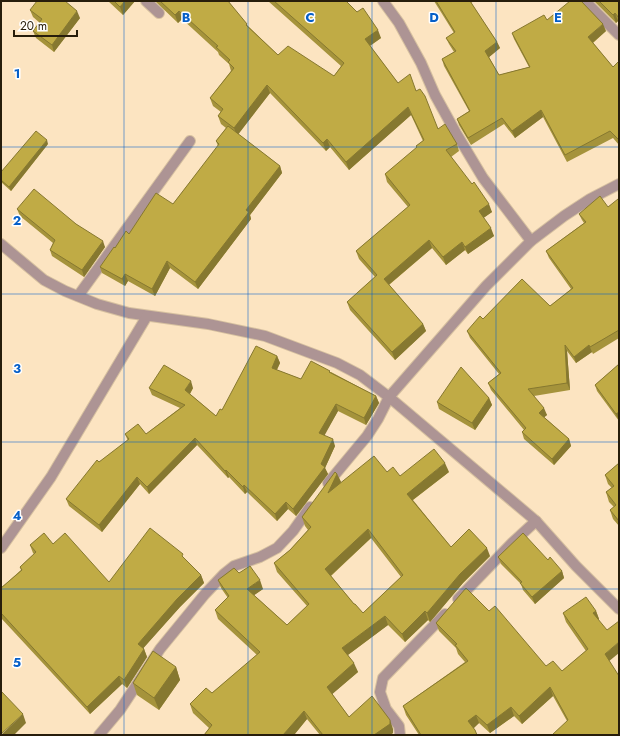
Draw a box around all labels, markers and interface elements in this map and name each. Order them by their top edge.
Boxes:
text: B [182,8,191,27]
text: C [305,8,315,27]
text: D [429,8,439,27]
text: E [554,8,562,27]
scale bar [14,12,77,38]
text: 20 m [20,17,47,35]
text: 1 [14,64,20,83]
text: 2 [13,211,21,230]
text: 3 [13,359,21,378]
text: 4 [12,506,22,525]
text: 5 [13,653,21,672]

